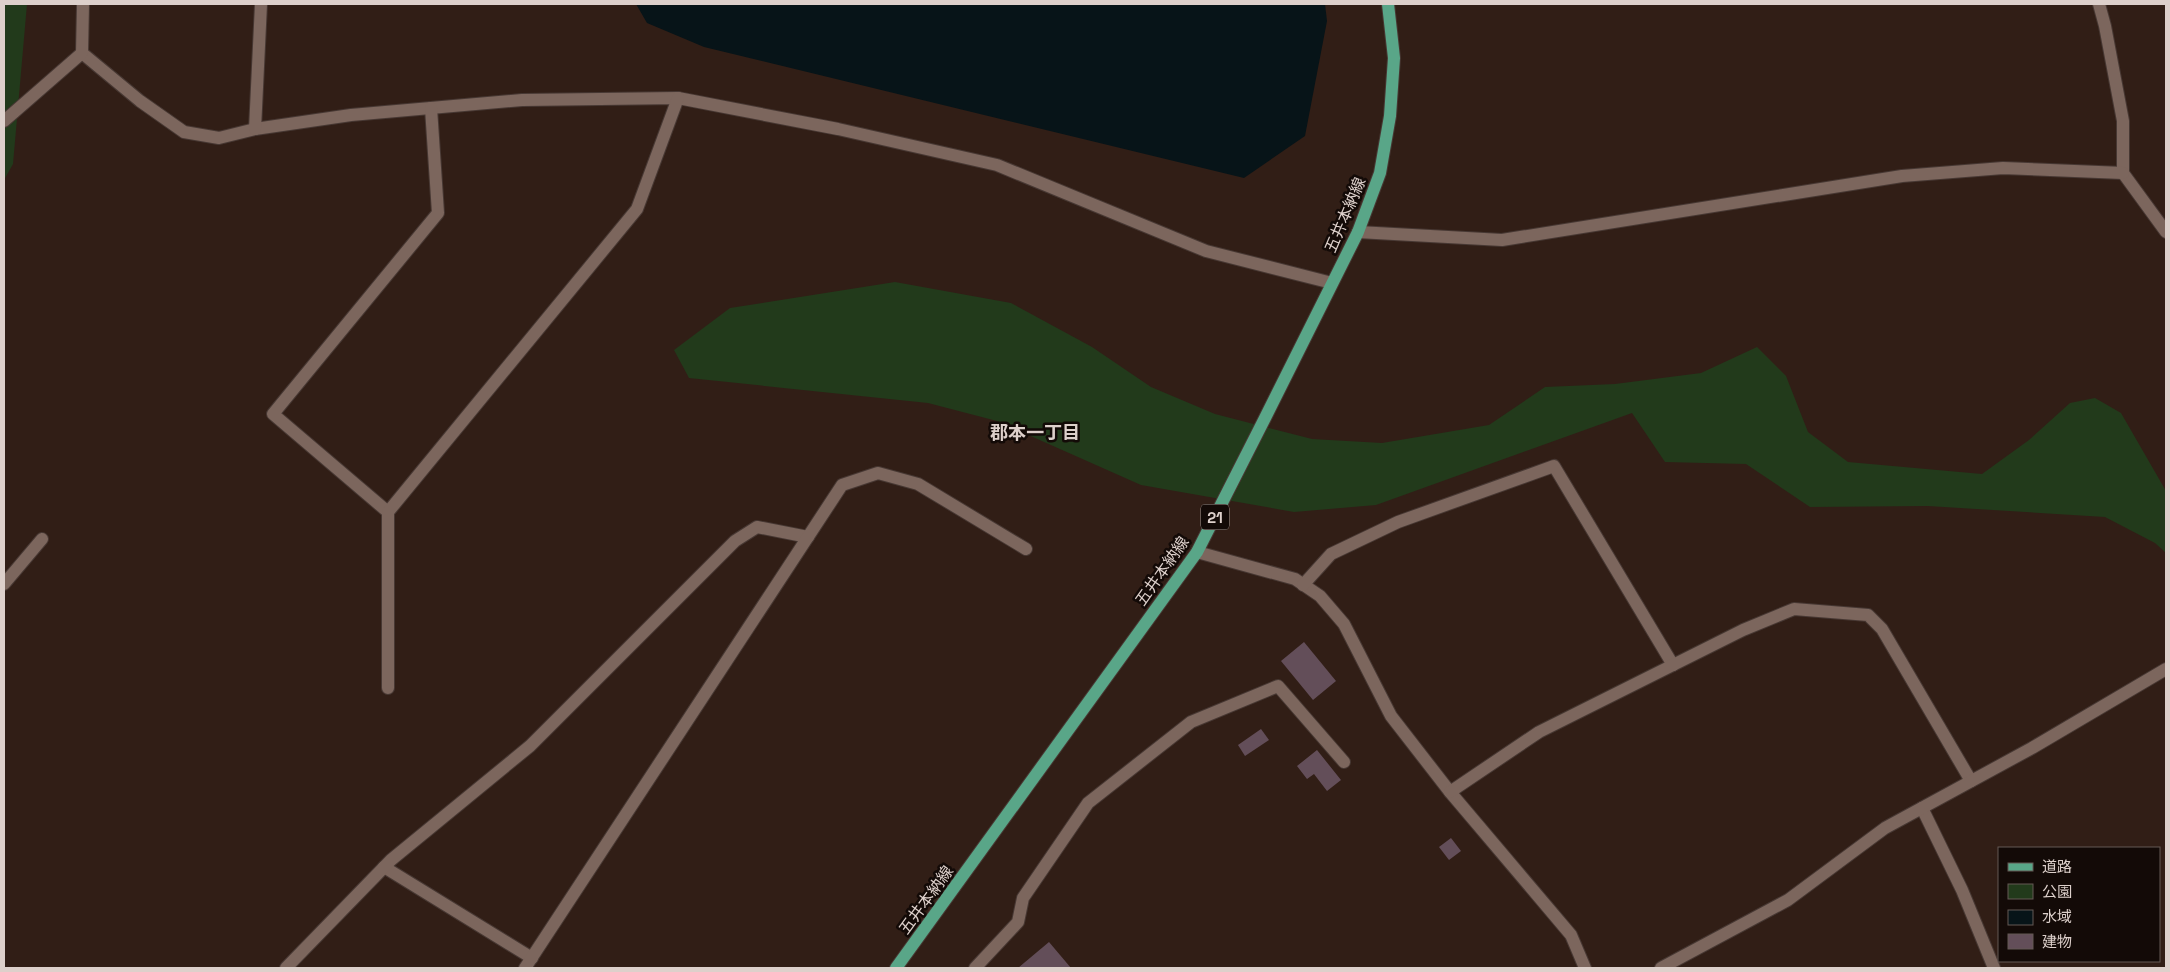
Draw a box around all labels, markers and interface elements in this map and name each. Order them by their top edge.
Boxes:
street label: 五井本納線 [1320,174,1370,256]
district label: 郡本一丁目 [990,421,1080,444]
road number: 21 [1201,504,1229,530]
street label: 五井本納線 [1130,532,1194,610]
legend [1998,847,2160,962]
text: 道路 [2042,857,2072,876]
street label: 五井本納線 [894,861,958,939]
text: 公園 [2042,882,2072,901]
text: 水域 [2042,907,2072,926]
text: 建物 [2042,932,2072,951]

